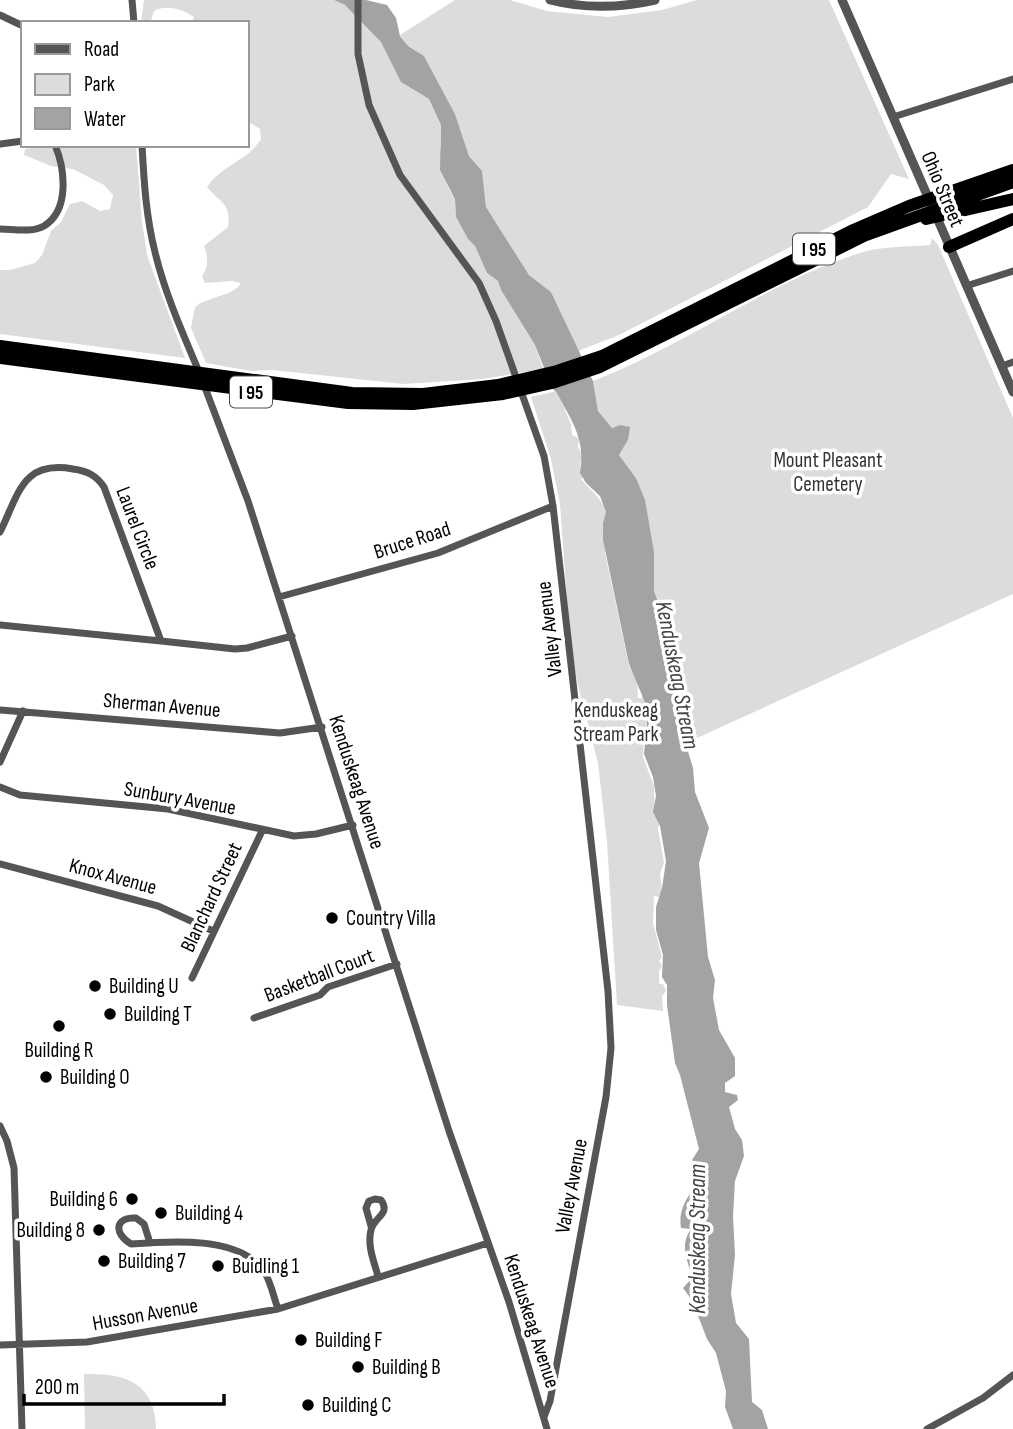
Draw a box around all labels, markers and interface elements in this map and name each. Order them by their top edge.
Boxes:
legend [21,21,248,147]
text: Road [84,37,119,62]
text: Park [84,72,115,97]
text: Water [84,107,126,132]
street label: Ohio Street [915,148,970,231]
road number: I 95 [793,233,835,264]
road number: I 95 [230,376,272,408]
park label: Mount Pleasant Cemetery [773,448,883,497]
street label: Laurel Circle [110,483,165,573]
street label: Bruce Road [371,516,454,565]
street label: Valley Avenue [531,580,568,678]
water label: Kenduskeag Stream [649,599,705,752]
street label: Sherman Avenue [102,688,222,723]
park label: Kenduskeag Stream Park [573,698,659,747]
street label: Kenduskeag Avenue [323,712,390,852]
street label: Sunbury Avenue [122,776,238,821]
street label: Blanchard Street [175,838,248,956]
street label: Knox Avenue [66,853,159,900]
place label: Country Villa [346,906,436,931]
marker: Country Villa [324,910,340,926]
street label: Basketball Court [261,943,378,1008]
place label: Building U [109,974,179,999]
marker: Building U [87,978,103,994]
place label: Building T [124,1002,192,1027]
marker: Building T [102,1006,118,1022]
marker: Building R [51,1018,67,1034]
place label: Building R [24,1038,94,1063]
place label: Building O [60,1065,130,1090]
marker: Building O [38,1069,54,1085]
street label: Valley Avenue [550,1137,593,1235]
water label: Kenduskeag Stream [684,1163,712,1314]
place label: Building 6 [49,1187,118,1212]
marker: Building 6 [124,1191,140,1207]
place label: Building 4 [175,1201,243,1226]
marker: Building 4 [153,1205,169,1221]
place label: Building 8 [16,1218,85,1243]
marker: Building 8 [91,1222,107,1238]
place label: Building 7 [118,1249,186,1274]
street label: Kenduskeag Avenue [498,1251,565,1391]
marker: Building 7 [96,1253,112,1269]
place label: Buidling 1 [232,1254,300,1279]
marker: Buidling 1 [210,1258,226,1274]
street label: Husson Avenue [90,1293,200,1336]
place label: Building F [315,1328,383,1353]
marker: Building F [293,1332,309,1348]
place label: Building B [372,1355,441,1380]
marker: Building B [350,1359,366,1375]
scale bar [24,1362,224,1406]
text: 200 m [35,1375,79,1400]
place label: Building C [322,1393,392,1418]
marker: Building C [300,1397,316,1413]

